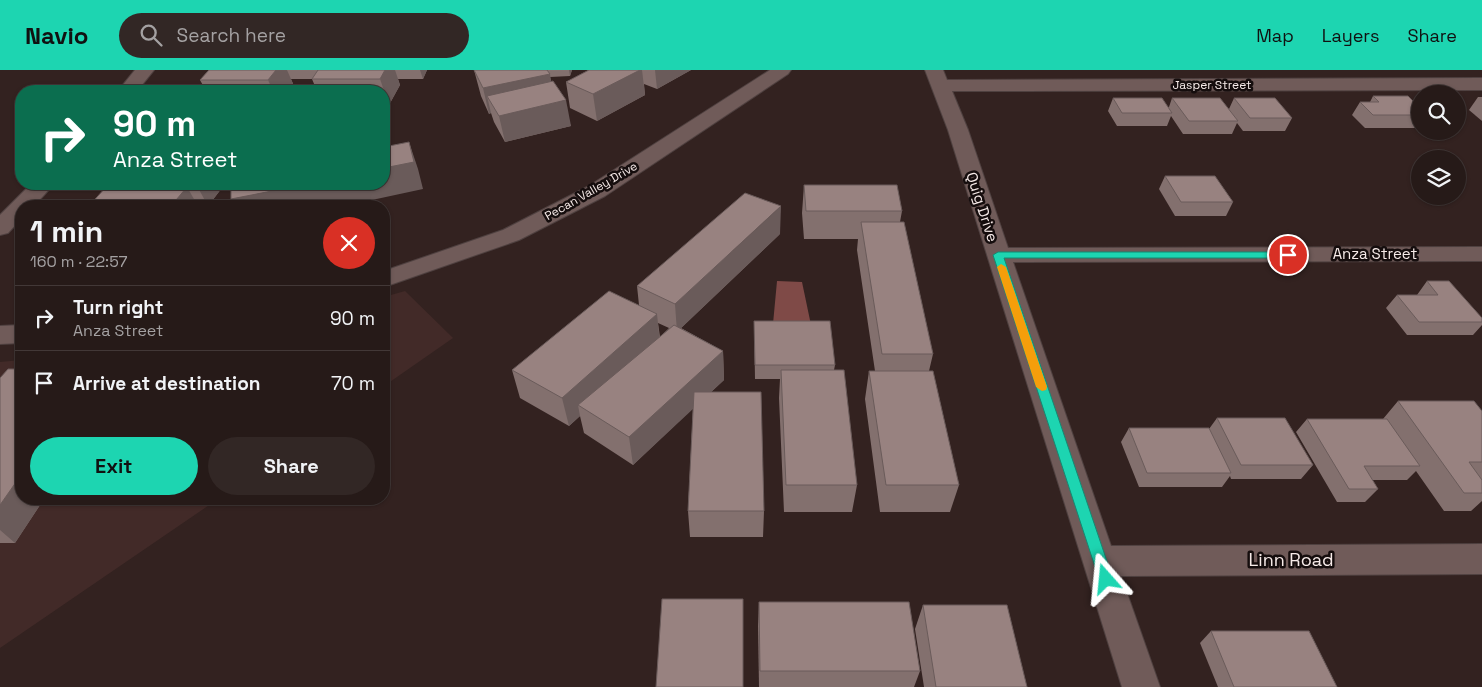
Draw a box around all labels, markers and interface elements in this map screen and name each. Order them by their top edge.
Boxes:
search box [119,13,469,58]
text: Navio [25,20,89,51]
icon: search [137,21,165,49]
text: Search here [177,23,286,48]
text: Map [1256,24,1294,47]
text: Layers [1322,24,1379,47]
text: Share [1407,24,1457,47]
street label: Jasper Street [1172,77,1252,93]
map controls [1411,85,1466,205]
button: search [1411,85,1466,140]
text: 90 m [113,102,196,146]
icon: right [30,105,95,170]
text: Anza Street [113,145,237,173]
button: layers [1411,150,1466,205]
street label: Pecan Valley Drive [542,158,640,224]
street label: Quig Drive [962,170,1003,244]
text: 1 min [30,212,103,251]
button: close [323,217,375,269]
pin [1267,234,1309,276]
icon: arrive [1274,241,1302,269]
street label: Anza Street [1333,244,1417,263]
text: 160 m · 22:57 [30,251,128,272]
text: Turn right [73,295,163,320]
icon: right [30,304,58,332]
text: 90 m [330,306,375,331]
text: Anza Street [73,320,163,341]
icon: arrive [30,369,58,397]
text: Arrive at destination [73,371,261,396]
text: 70 m [331,371,375,396]
button: Exit [30,437,198,495]
button: Share [208,437,375,495]
street label: Linn Road [1248,548,1334,571]
position arrow [1079,552,1131,604]

